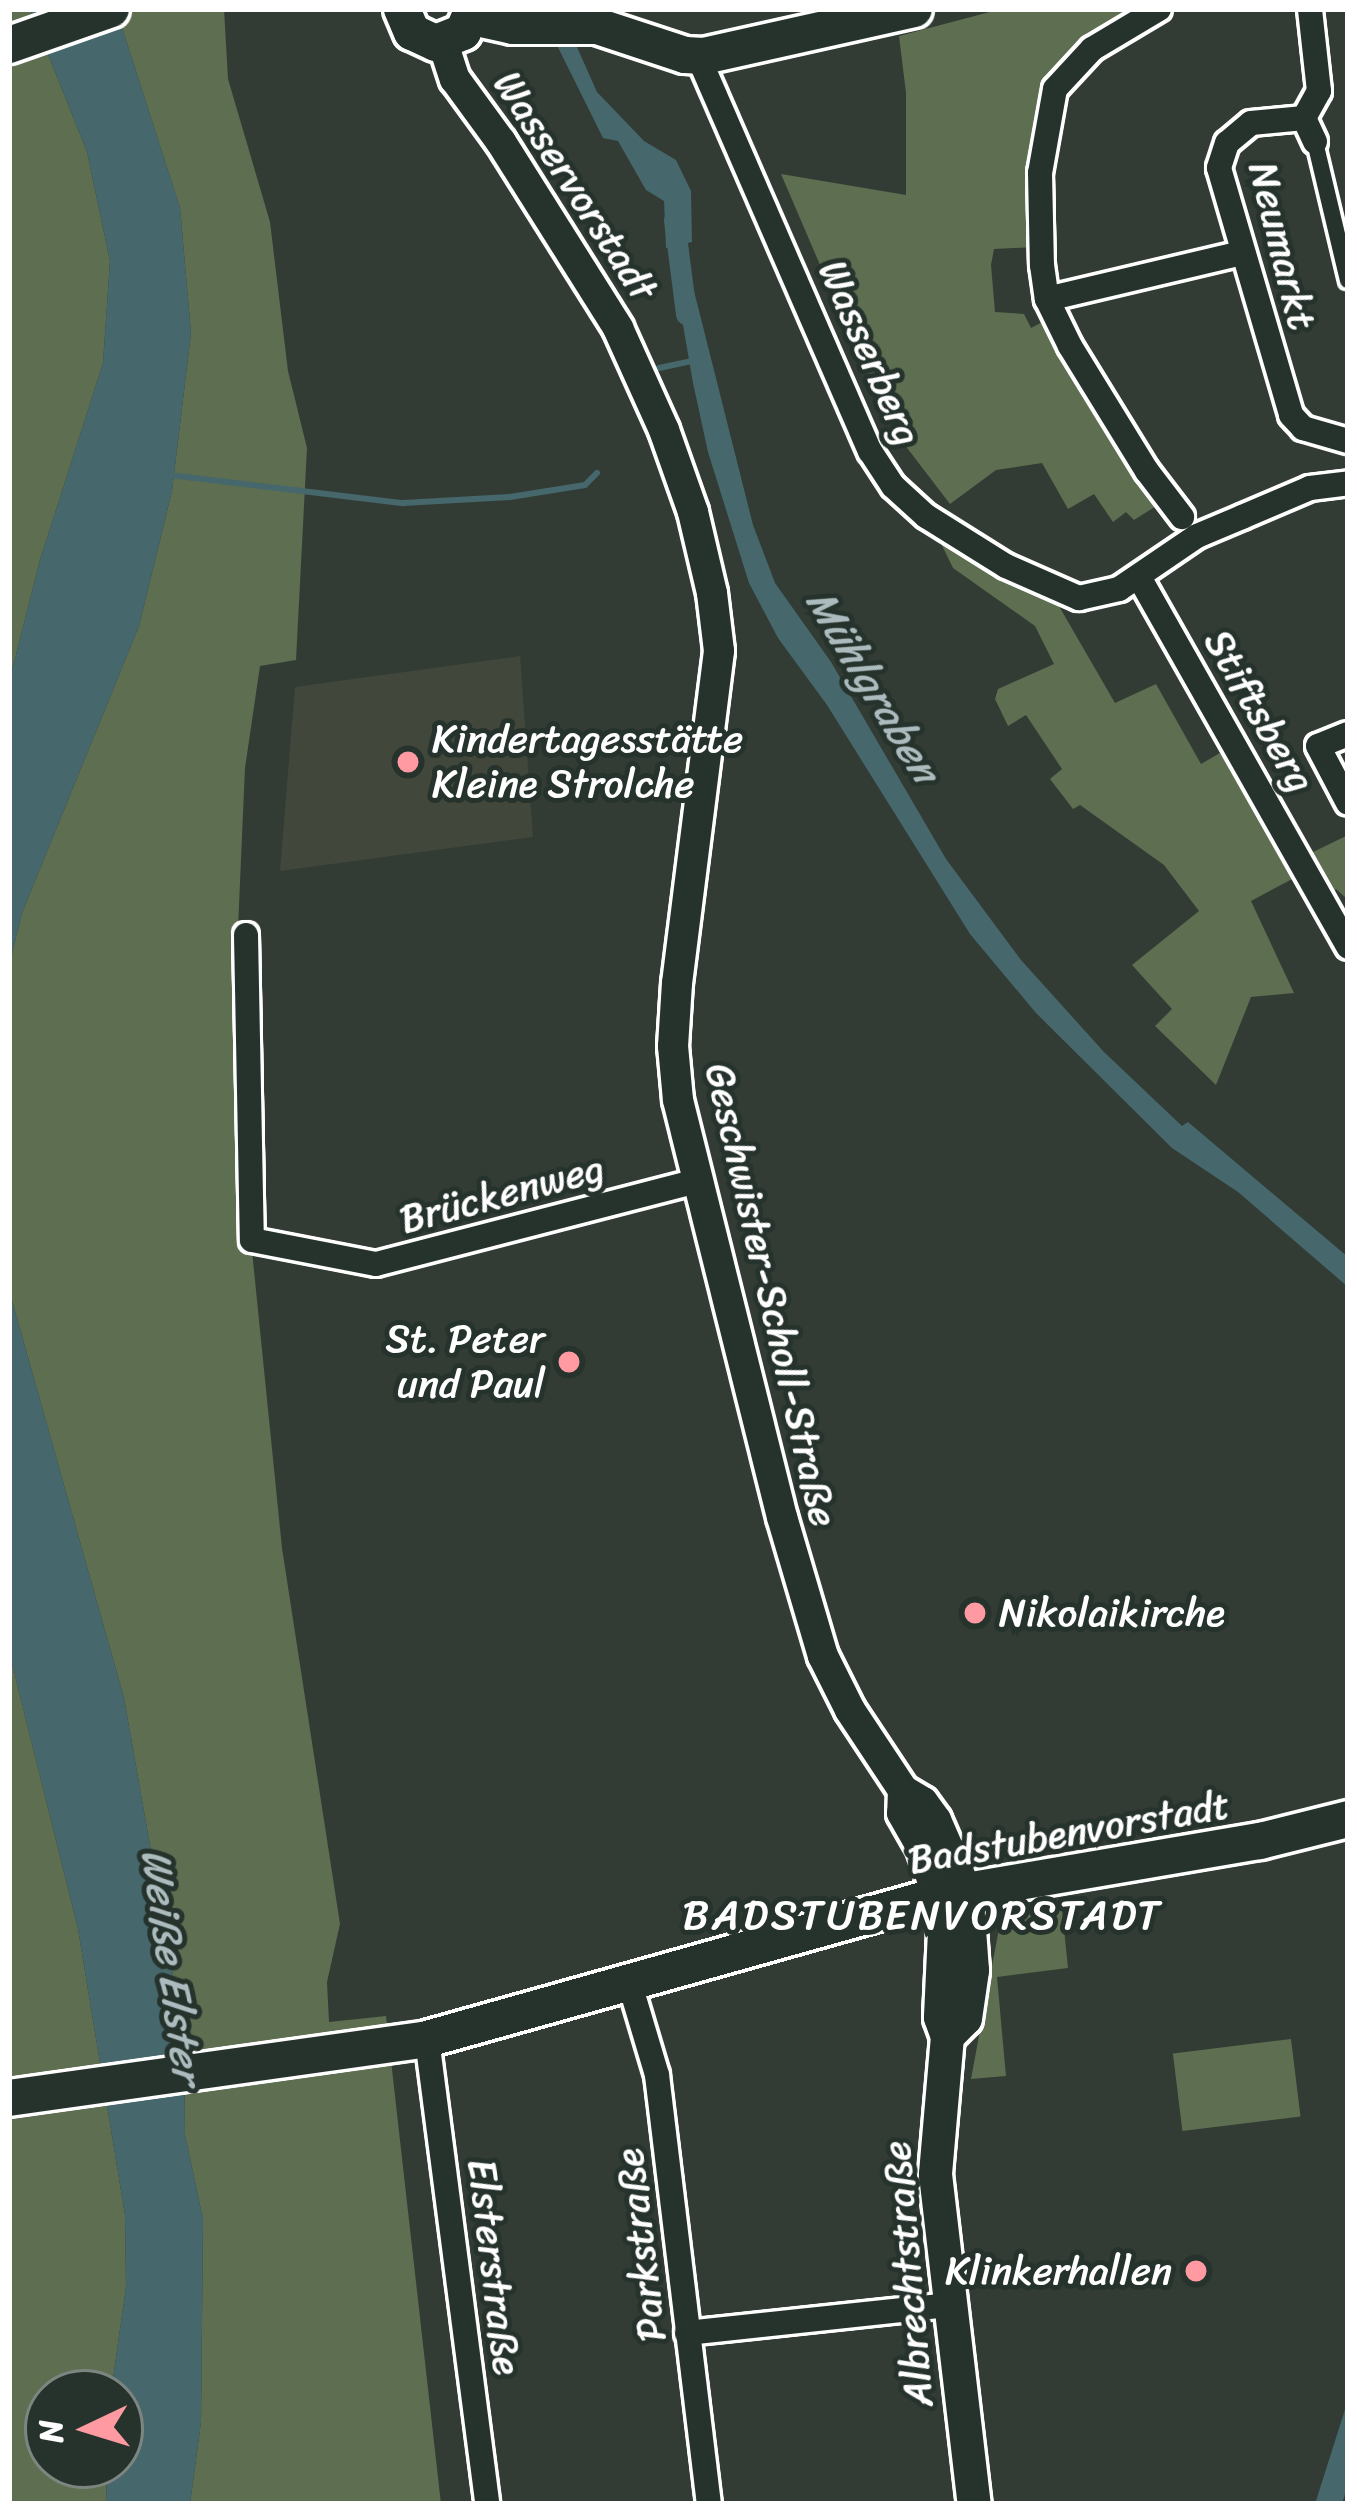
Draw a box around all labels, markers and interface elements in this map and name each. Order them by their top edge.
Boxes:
street label: Wasservorstadt [484,63,666,309]
street label: Neumarkt [1239,157,1325,335]
street label: Wasserberg [808,253,932,453]
water label: Mühlgraben [795,580,951,792]
street label: Stiftsberg [1194,621,1324,801]
place label: Kindertagesstätte Kleine Strolche [432,717,743,808]
marker: Kindertagesstätte Kleine Strolche [395,749,421,775]
street label: Geschwister-Scholl-Straße [695,1059,847,1531]
street label: Brückenweg [395,1144,609,1244]
place label: St. Peter und Paul [385,1317,545,1408]
marker: St. Peter und Paul [556,1349,582,1375]
place label: Nikolaikirche [999,1590,1225,1636]
marker: Nikolaikirche [962,1600,988,1626]
street label: Badstubenvorstadt [905,1782,1233,1884]
water label: Weiße Elster [131,1846,213,2086]
district label: BADSTUBENVORSTADT [686,1890,1160,1940]
street label: Albrechtstraße [873,2139,943,2409]
street label: Parkstraße [606,2146,676,2344]
street label: Elsterstraße [458,2156,530,2378]
place label: Klinkerhallen [945,2248,1172,2294]
marker: Klinkerhallen [1183,2258,1209,2284]
north arrow [24,2369,144,2489]
text: N [21,2418,81,2445]

